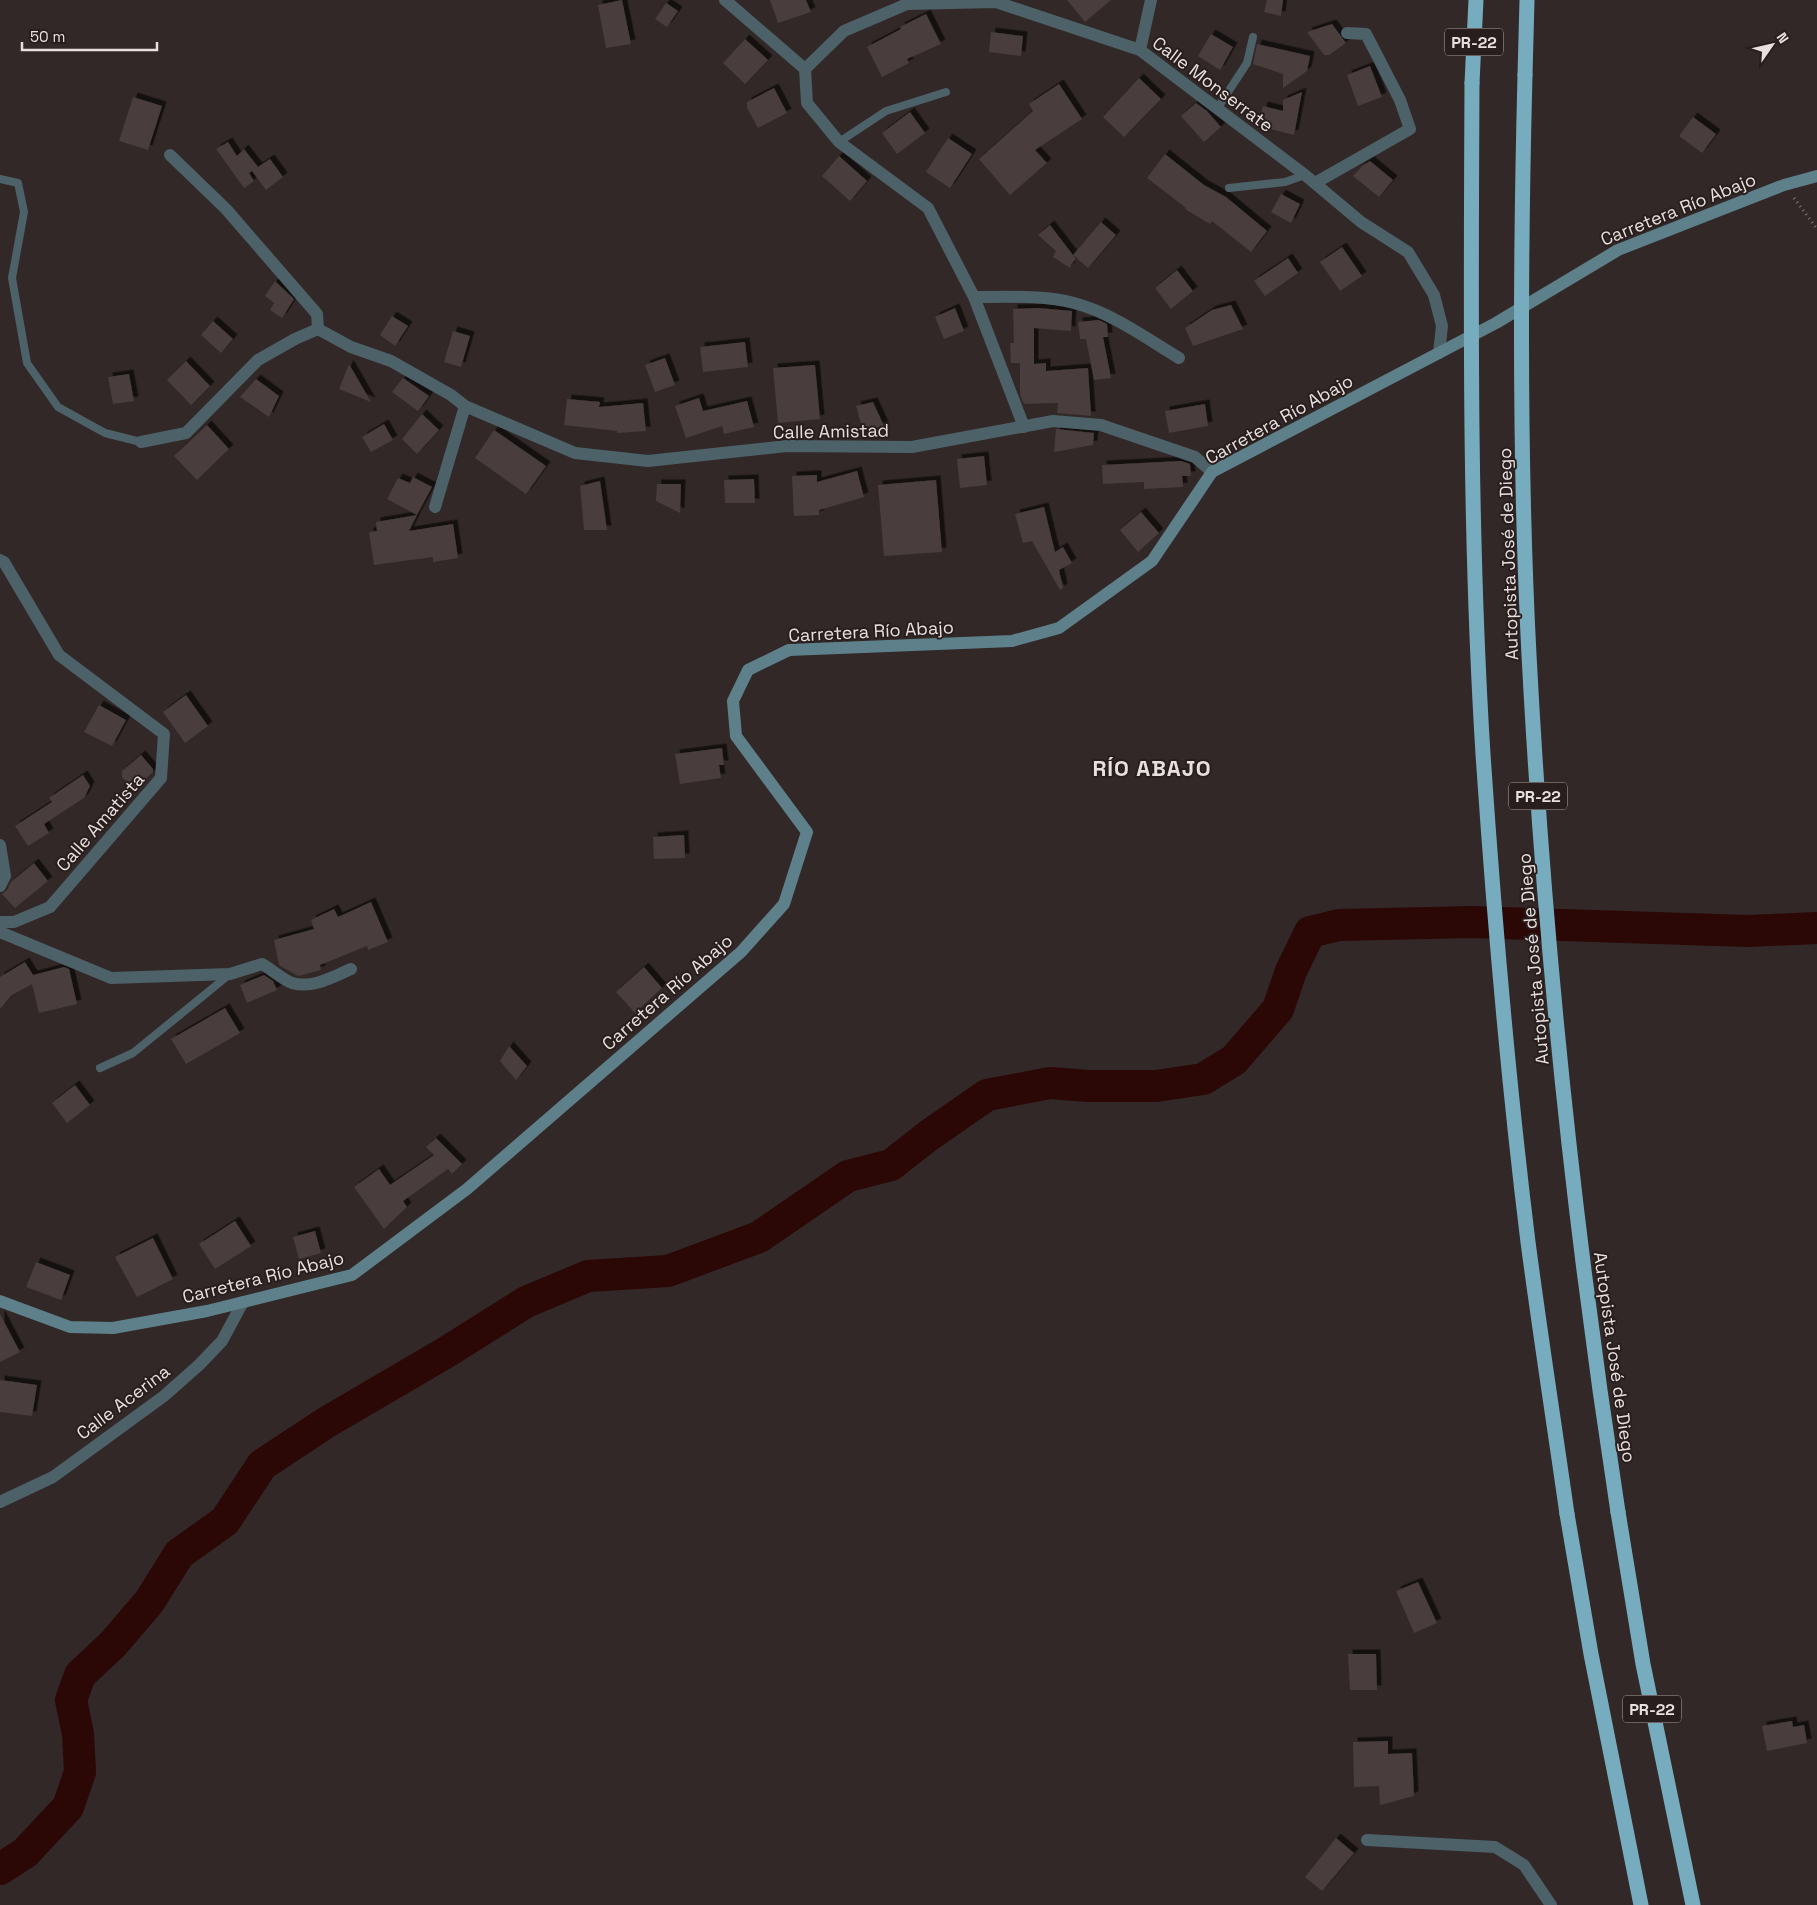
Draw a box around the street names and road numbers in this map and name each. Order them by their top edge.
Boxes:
road number: PR-22 [1445,28,1503,56]
street label: Calle Monserrate [1148,31,1278,137]
street label: Carretera Río Abajo [1597,167,1759,251]
street label: Carretera Río Abajo [1201,369,1357,469]
street label: Calle Amistad [773,418,889,444]
street label: Autopista José de Diego [1493,447,1523,661]
street label: Carretera Río Abajo [788,615,954,647]
street label: Calle Amatista [51,768,149,876]
road number: PR-22 [1509,782,1567,809]
street label: Autopista José de Diego [1512,852,1554,1066]
street label: Carretera Río Abajo [597,929,737,1055]
street label: Carretera Río Abajo [180,1246,346,1308]
street label: Autopista José de Diego [1589,1250,1641,1464]
street label: Calle Acerina [72,1359,174,1445]
road number: PR-22 [1623,1696,1681,1722]

